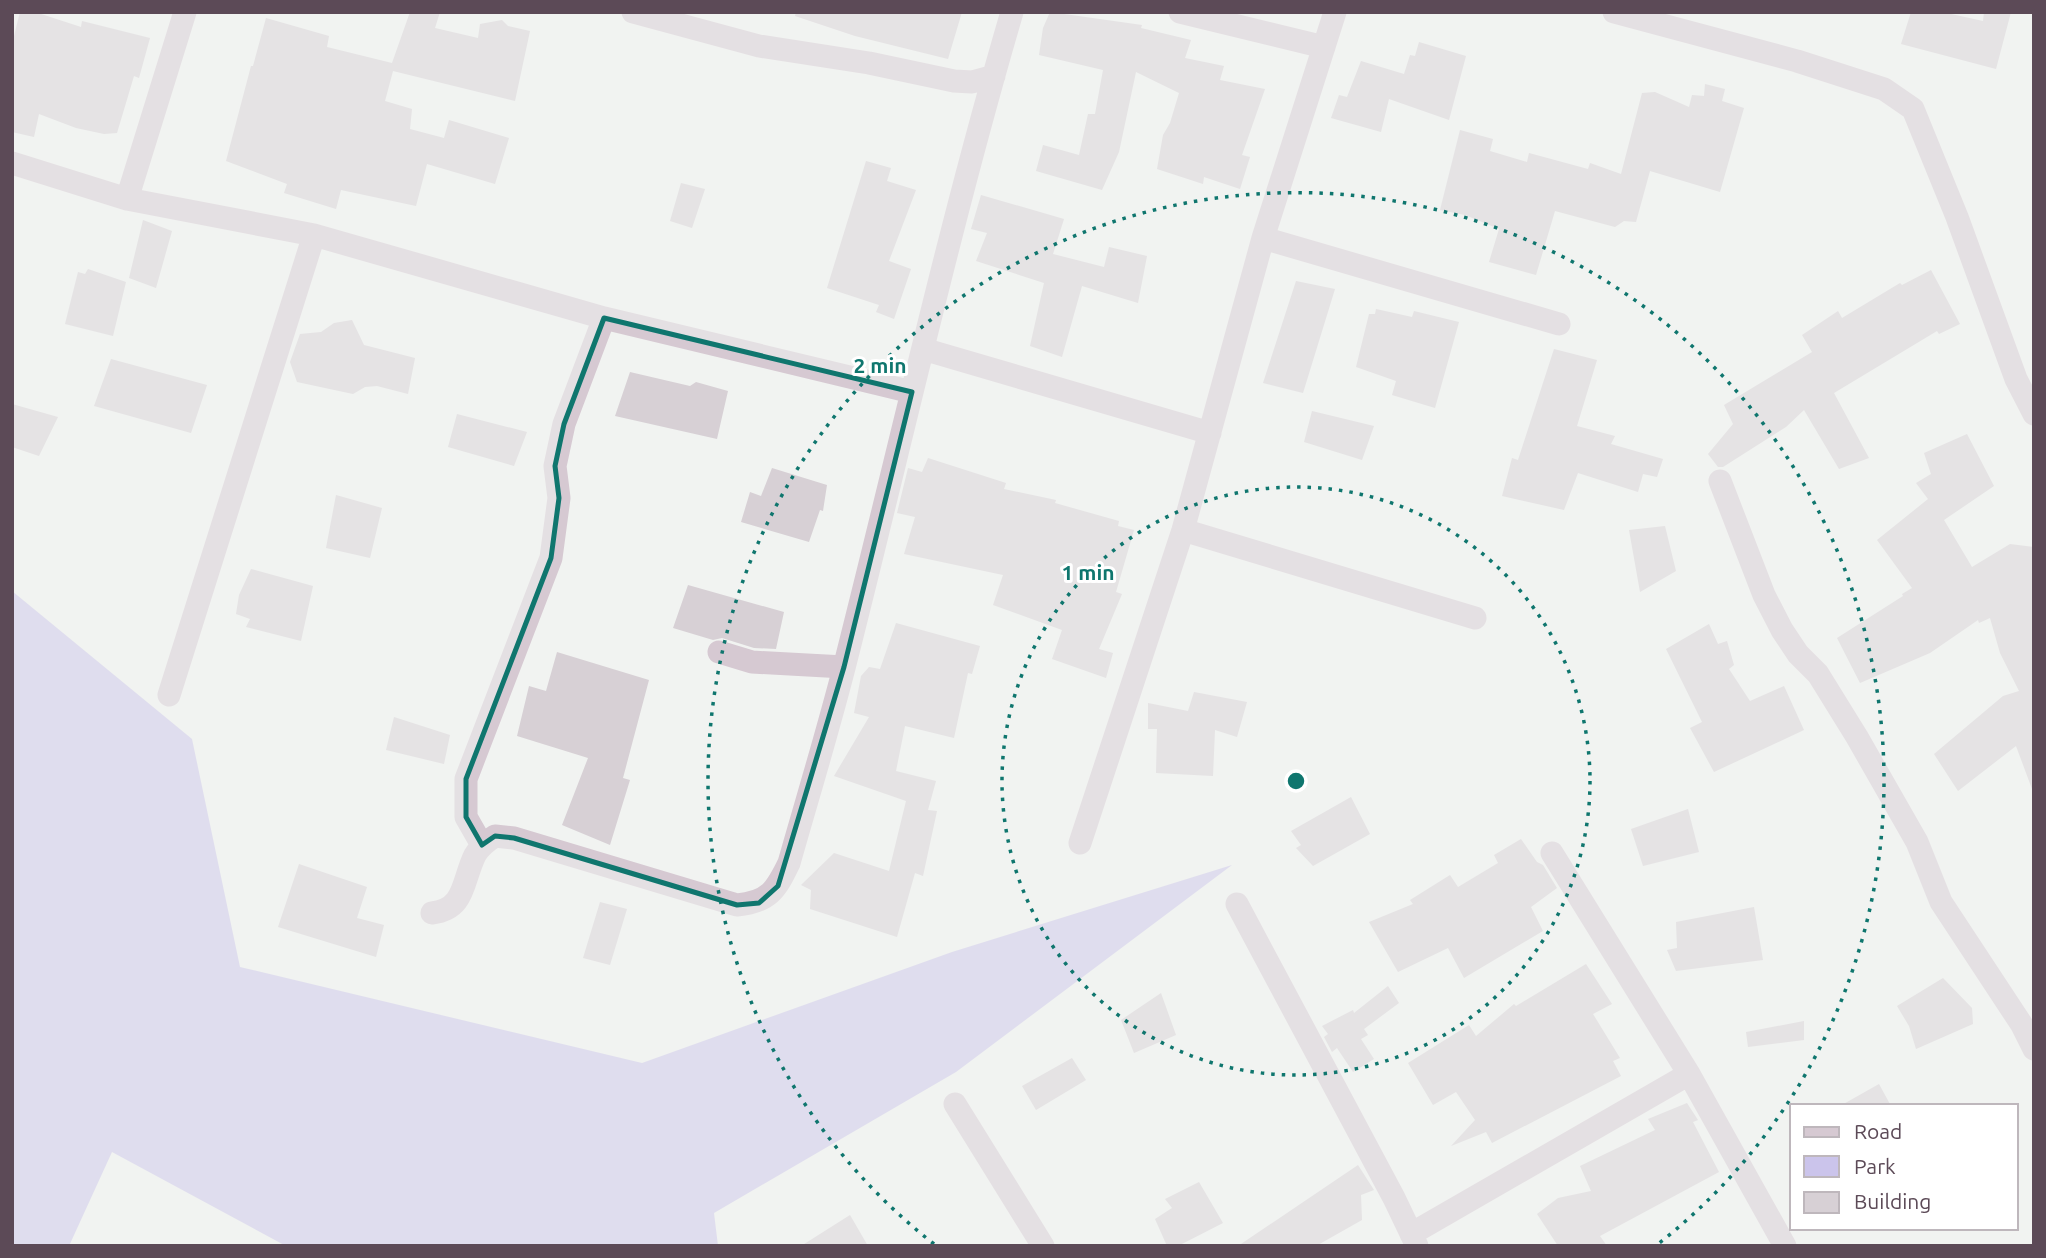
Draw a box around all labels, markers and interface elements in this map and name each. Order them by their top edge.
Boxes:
text: 2 min [853,353,907,377]
text: 1 min [1061,560,1115,584]
centre of rings [1284,769,1308,793]
legend [1790,1104,2018,1230]
text: Road [1854,1119,1902,1143]
text: Park [1854,1154,1896,1178]
text: Building [1854,1189,1931,1213]

